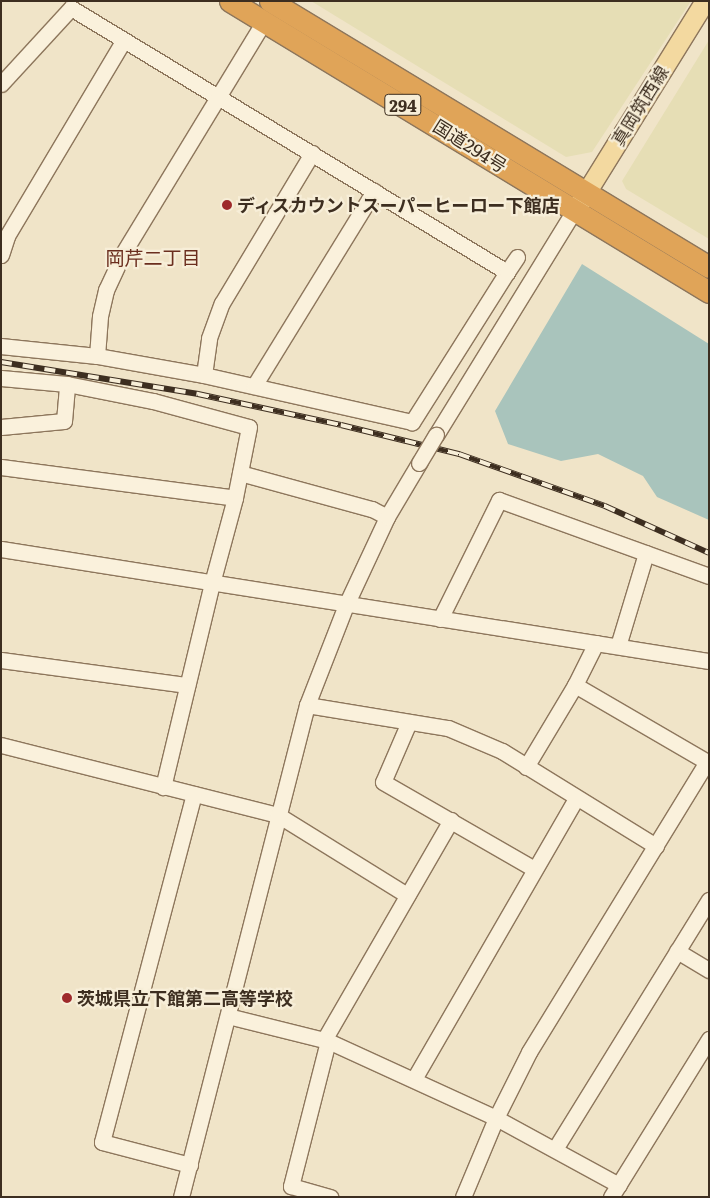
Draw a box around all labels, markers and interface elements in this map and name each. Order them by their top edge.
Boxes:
street label: 真岡筑西線 [607,62,673,150]
road number: 294 [384,92,422,118]
street label: 国道294号 [429,115,511,177]
place label: ディスカウントスーパーヒーロー下館店 [237,194,561,216]
marker: ディスカウントスーパーヒーロー下館店 [221,199,233,211]
district label: 岡芹二丁目 [106,247,200,269]
place label: 茨城県立下館第二高等学校 [77,987,293,1009]
marker: 茨城県立下館第二高等学校 [61,992,73,1004]

